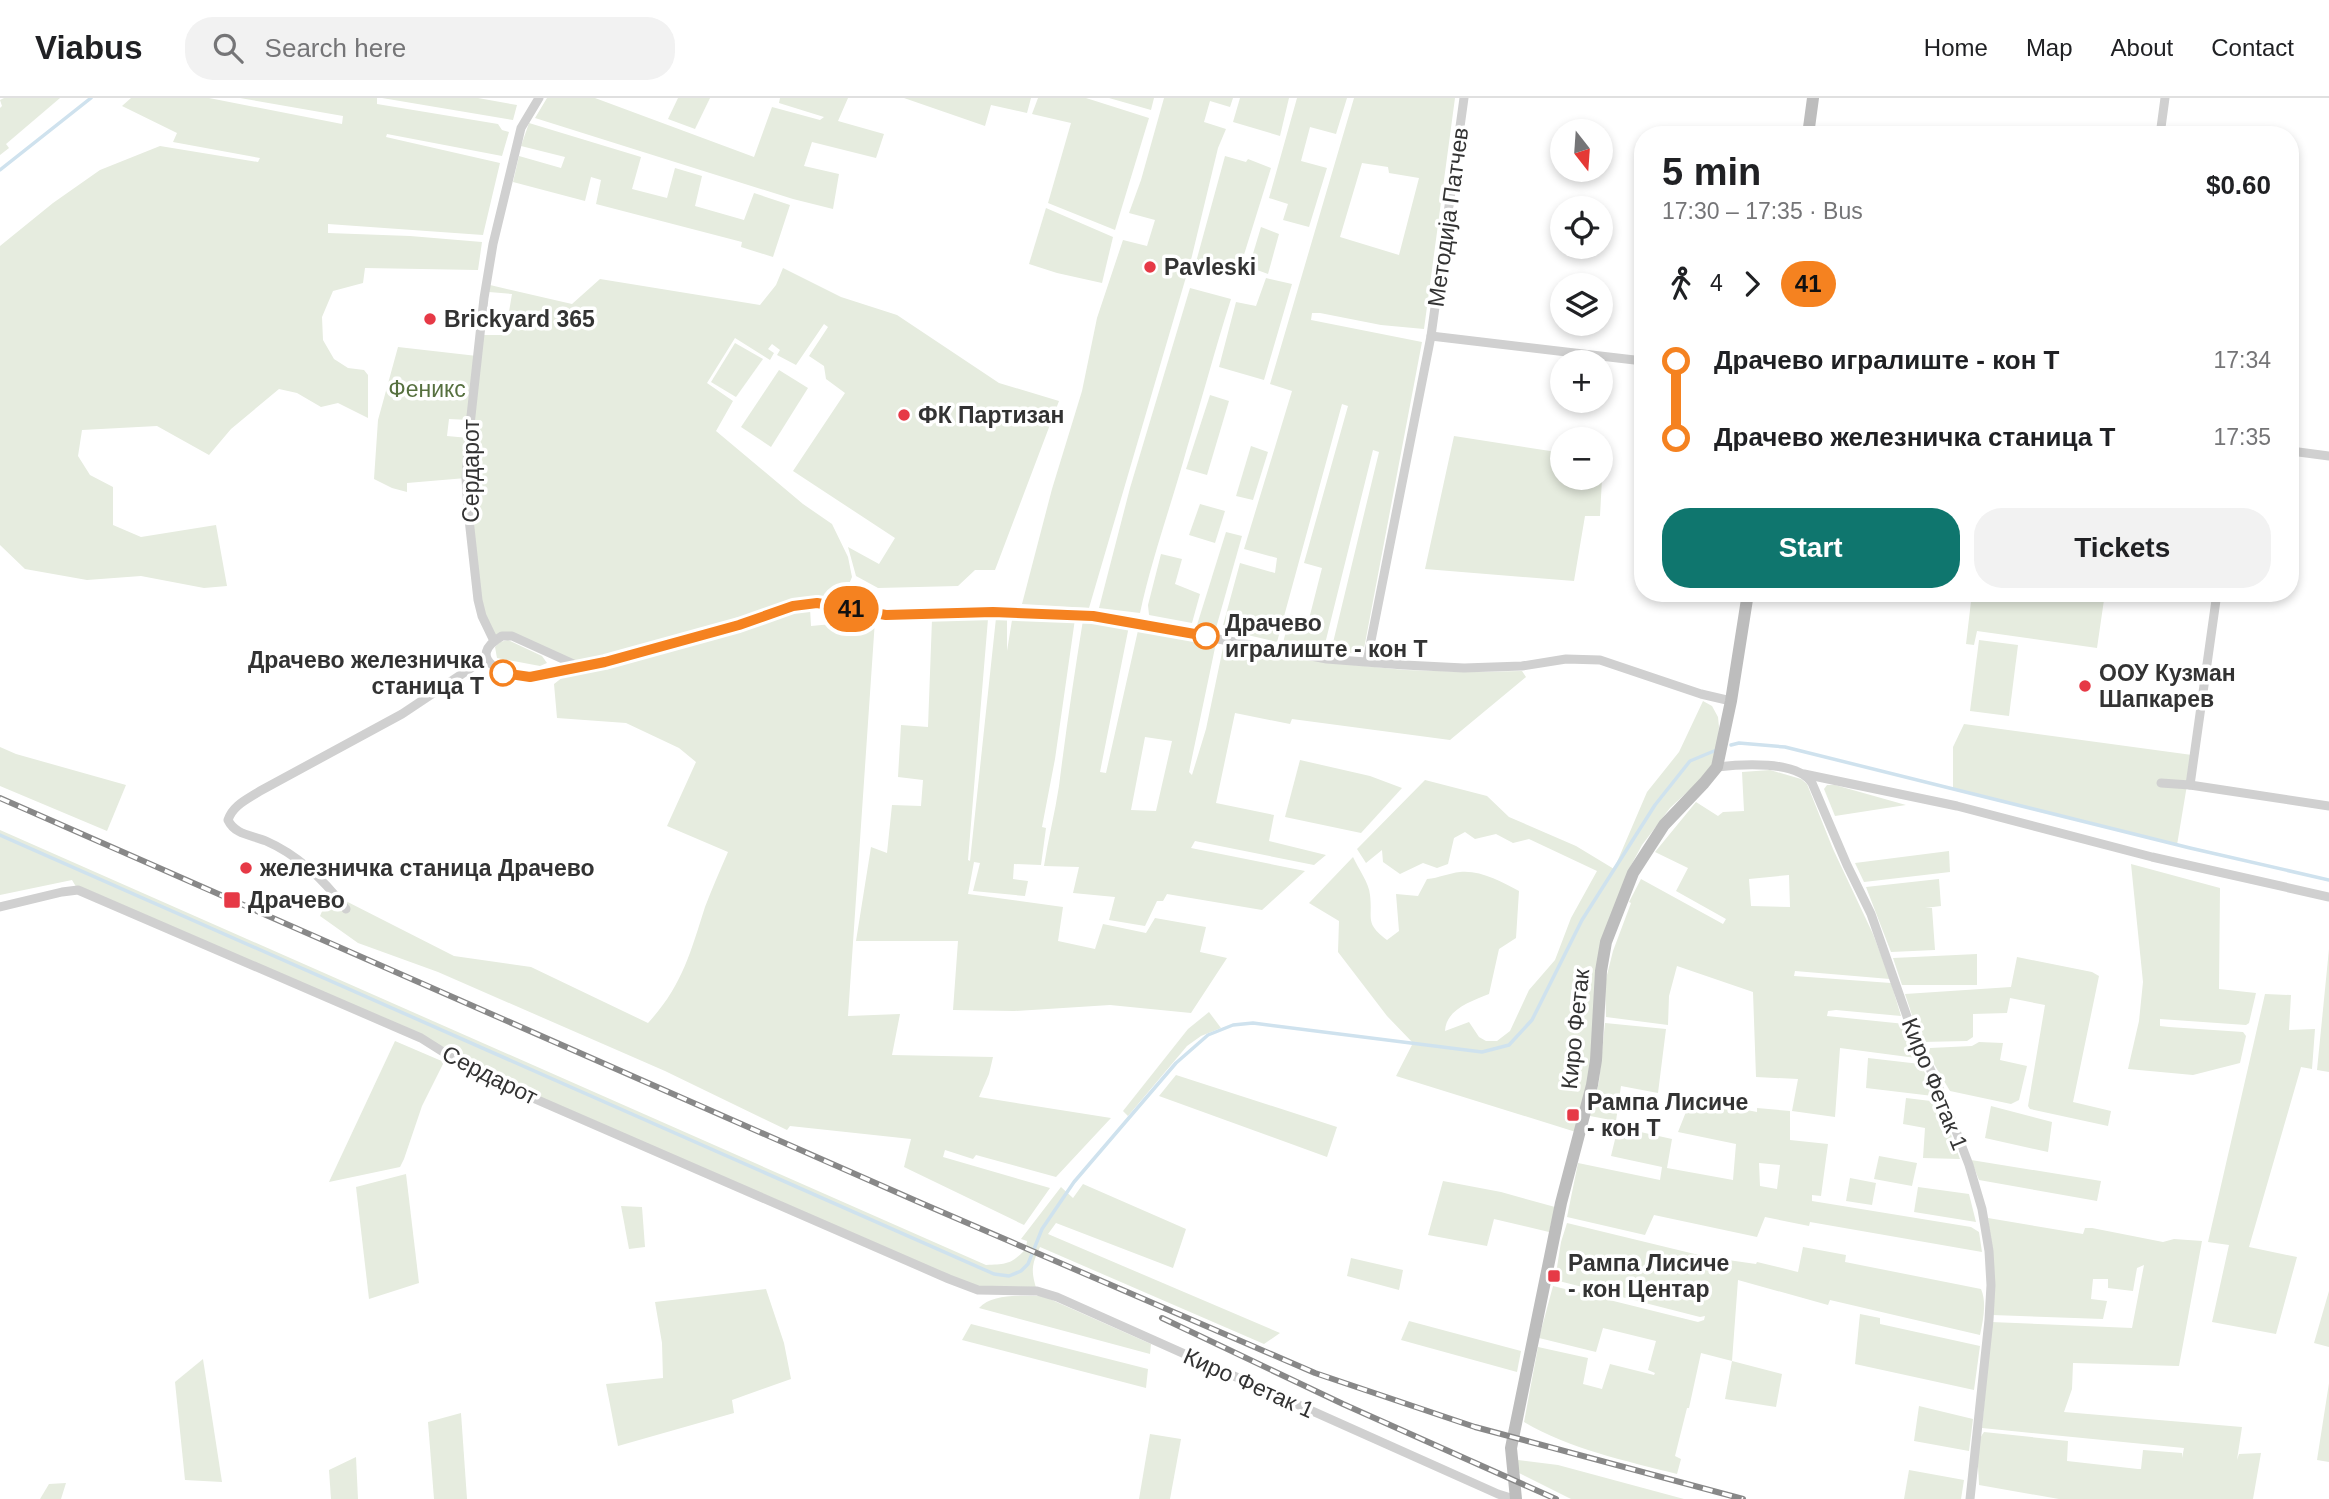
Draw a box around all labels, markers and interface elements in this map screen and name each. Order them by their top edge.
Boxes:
search box [185,17,675,80]
text: Viabus [35,29,143,66]
icon: search [209,29,247,67]
text: Search here [265,33,406,63]
text: Home [1924,34,1988,61]
text: Map [2026,34,2073,61]
text: About [2111,34,2173,61]
text: Contact [2211,34,2294,61]
north arrow [1550,119,1614,182]
map controls [1550,119,1613,490]
street label: Методија Патчев [1423,126,1473,308]
text: 5 min [1662,151,1761,193]
text: $0.60 [2206,170,2271,200]
button: locate [1550,196,1613,259]
text: 17:30 – 17:35 · Bus [1662,198,1863,224]
place label: Pavleski [1164,254,1256,280]
marker: Pavleski [1142,259,1158,275]
icon: walk [1662,265,1700,303]
icon: forward [1733,265,1771,303]
text: 4 [1710,270,1723,296]
text: 41 [1795,270,1822,297]
button: layers [1550,273,1613,336]
place label: Brickyard 365 [444,306,595,332]
marker: Brickyard 365 [422,311,438,327]
text: Драчево игралиште - кон T [1714,345,2060,375]
text: 17:34 [2213,347,2271,373]
button: + [1550,350,1613,413]
park label: Феникс [388,376,466,402]
place label: ФК Партизан [918,402,1064,428]
marker: ФК Партизан [896,407,912,423]
street label: Сердарот [458,419,484,523]
text: Драчево железничка станица Т [1714,422,2115,452]
text: 17:35 [2213,424,2271,450]
button: − [1550,427,1613,490]
button: Start [1662,508,1960,588]
button: Tickets [1974,508,2271,588]
line badge: 41 [820,586,882,632]
text: 41 [838,595,864,622]
place label: Драчево игралиште - кон T [1225,610,1428,662]
marker: Драчево игралиште - кон T [1193,623,1219,649]
place label: Драчево железничка станица Т [248,647,484,699]
marker: Драчево железничка станица Т [490,660,516,686]
place label: ООУ Кузман Шапкарев [2099,660,2236,712]
marker: ООУ Кузман Шапкарев [2077,678,2093,694]
place label: железничка станица Драчево [259,855,595,881]
marker: железничка станица Драчево [238,860,254,876]
place label: Драчево [248,887,345,913]
marker: Драчево [222,890,242,910]
street label: Киро Фетак [1556,967,1594,1090]
street label: Киро Фетак 1 [1897,1014,1973,1154]
street label: Сердарот [438,1040,542,1110]
place label: Рампа Лисиче - кон Т [1587,1089,1748,1141]
marker: Рампа Лисиче - кон Т [1565,1107,1581,1123]
place label: Рампа Лисиче - кон Центар [1568,1250,1729,1302]
marker: Рампа Лисиче - кон Центар [1546,1268,1562,1284]
street label: Киро Фетак 1 [1180,1343,1318,1423]

